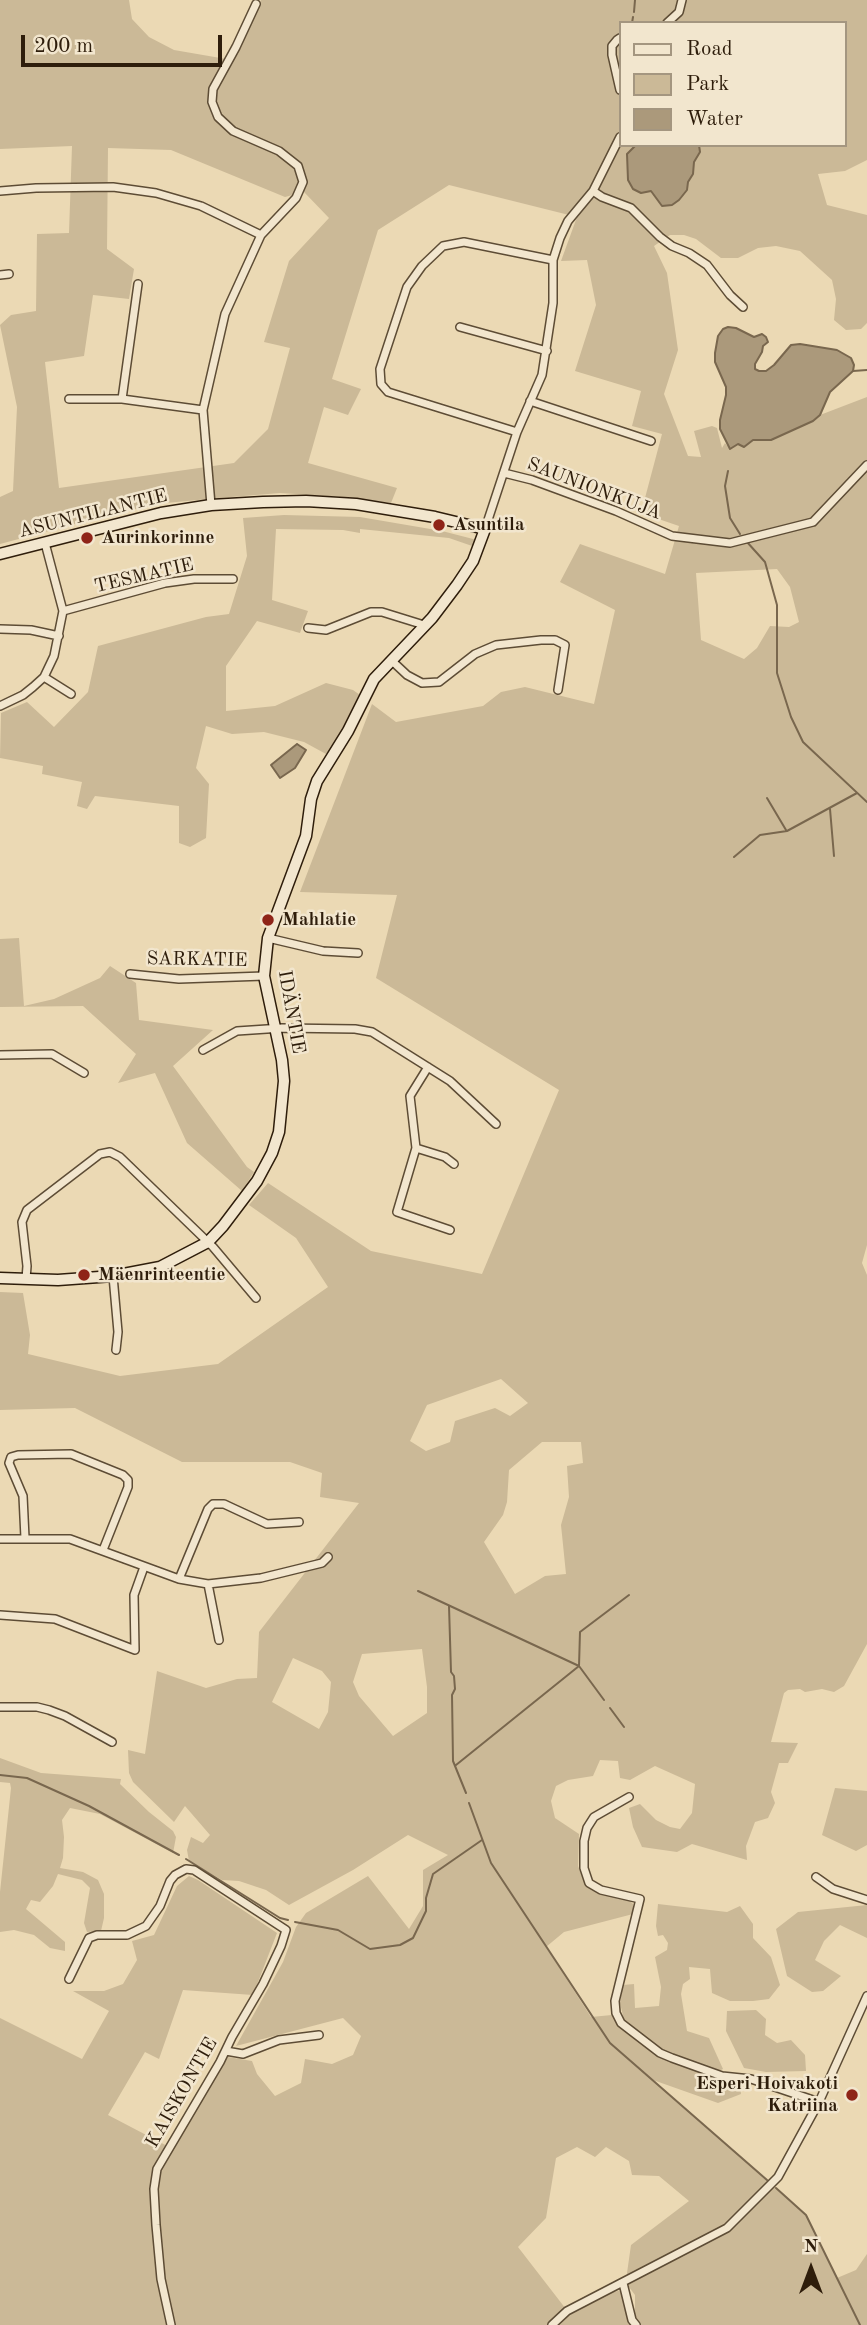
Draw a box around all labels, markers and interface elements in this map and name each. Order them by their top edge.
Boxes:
scale bar [24,21,226,65]
legend [618,21,846,147]
text: 200 m [34,36,93,57]
text: Road [686,39,733,60]
text: Park [686,74,729,95]
text: Water [686,109,743,130]
street label: SAUNIONKUJA [524,453,664,525]
street label: ASUNTILANTIE [16,485,170,543]
place label: Asuntila [453,514,525,536]
marker: Asuntila [431,517,447,533]
place label: Aurinkorinne [101,527,214,549]
marker: Aurinkorinne [79,530,95,546]
street label: TESMATIE [92,553,196,599]
place label: Mahlatie [282,909,356,931]
marker: Mahlatie [260,912,276,928]
street label: SARKATIE [146,948,248,972]
street label: IDÄNTIE [272,968,310,1056]
place label: Mäenrinteentie [98,1264,225,1286]
marker: Mäenrinteentie [76,1267,92,1283]
street label: KAISKONTIE [141,2034,223,2152]
place label: Esperi Hoivakoti Katriina [696,2073,838,2117]
marker: Esperi Hoivakoti Katriina [844,2087,860,2103]
north arrow [776,2234,846,2304]
text: N [804,2238,818,2257]

